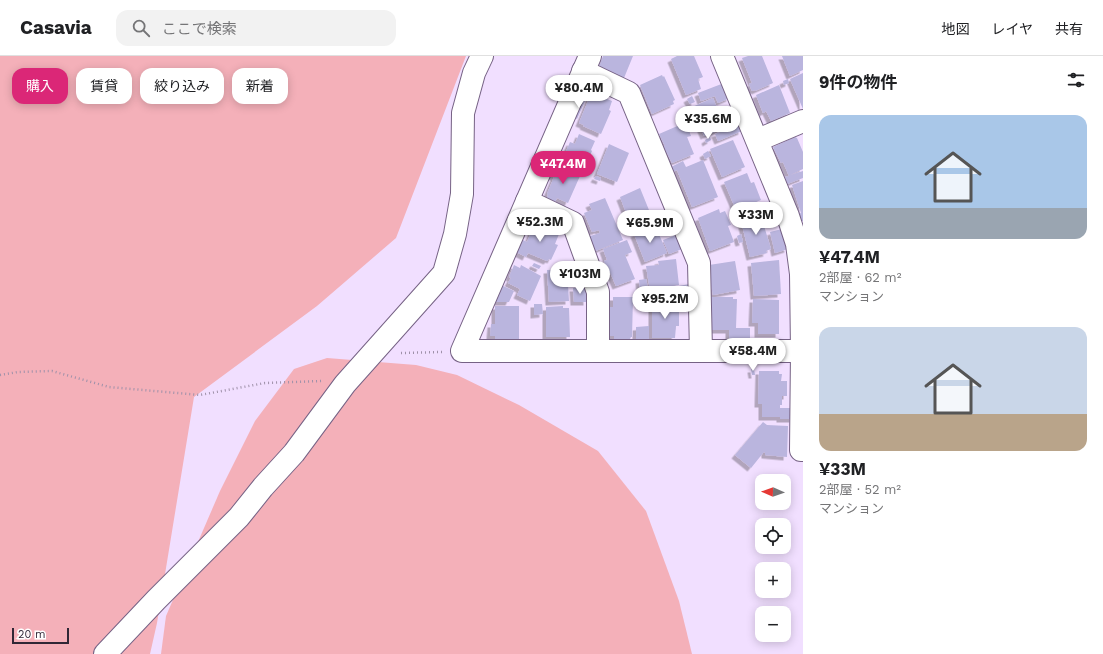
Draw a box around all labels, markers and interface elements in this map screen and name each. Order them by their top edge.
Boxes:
search box [116,10,396,46]
text: Casavia [20,16,92,39]
icon: search [130,17,152,39]
text: ここで検索 [162,20,237,38]
text: 地図 [941,21,969,37]
text: レイヤ [991,21,1033,37]
text: 共有 [1055,21,1083,37]
chip: 購入 [12,68,68,104]
chip: 賃貸 [76,68,132,104]
chip: 絞り込み [140,68,224,104]
chip: 新着 [232,68,288,104]
icon: filters [1065,69,1087,91]
text: 9件の物件 [819,72,897,92]
pin: ¥80.4M [546,75,612,109]
text: ¥80.4M [554,80,604,95]
pin: ¥35.6M [675,106,741,140]
text: ¥35.6M [684,111,732,126]
icon: home [917,141,989,213]
pin: ¥47.4M [530,151,596,185]
text: ¥47.4M [540,156,586,171]
pin: ¥33M [732,202,780,236]
text: ¥33M [738,207,774,222]
pin: ¥52.3M [507,209,573,243]
pin: ¥65.9M [617,210,683,244]
text: ¥52.3M [516,214,564,229]
text: ¥65.9M [626,215,674,230]
text: ¥47.4M [819,247,880,267]
pin: ¥103M [552,261,608,295]
text: ¥103M [559,266,601,281]
text: 2部屋 · 62 m² [819,270,901,285]
pin: ¥95.2M [632,286,698,320]
text: マンション [819,289,884,304]
text: ¥95.2M [641,291,689,306]
pin: ¥58.4M [720,338,786,372]
text: ¥58.4M [729,343,777,358]
icon: home [917,353,989,425]
text: ¥33M [819,459,866,479]
north arrow [755,474,791,510]
map controls [755,474,791,642]
text: 2部屋 · 52 m² [819,482,901,497]
text: マンション [819,501,884,516]
button: locate [755,518,791,554]
button: + [755,562,791,598]
button: − [755,606,791,642]
scale bar [12,626,69,645]
text: 20 m [18,628,46,641]

